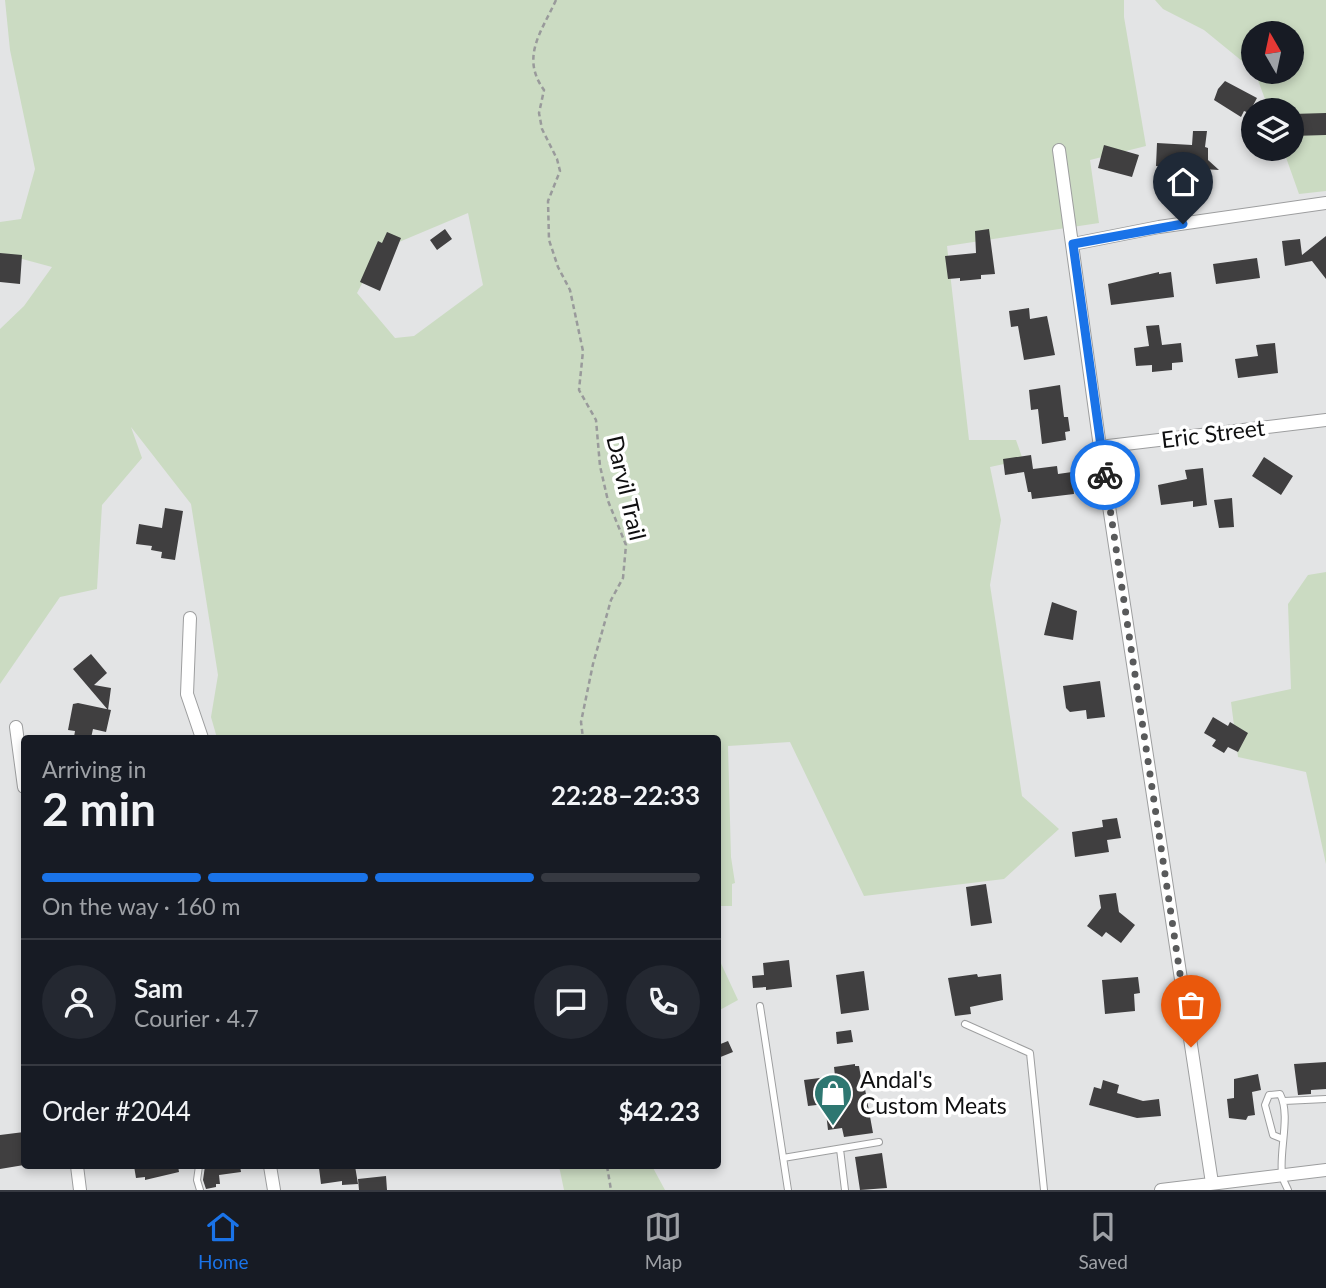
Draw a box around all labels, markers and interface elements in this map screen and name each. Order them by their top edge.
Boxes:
north arrow [1241,21,1304,84]
map controls [1241,21,1304,161]
button: layers [1241,98,1304,161]
pin [1153,152,1213,224]
icon: home [1164,163,1202,201]
street label: Eric Street [1159,413,1267,453]
street label: Darvil Trail [601,433,653,543]
courier [1070,440,1140,510]
icon: bike [1086,456,1124,494]
text: Arriving in [42,755,146,783]
text: 22:28–22:33 [551,779,700,811]
text: 2 min [42,781,156,836]
text: On the way · 160 m [42,892,241,920]
button: person [42,965,116,1039]
button: chat [534,965,608,1039]
button: phone [626,965,700,1039]
text: Sam [134,972,183,1004]
pin [1161,975,1221,1047]
icon: bag [1172,986,1210,1024]
text: Courier · 4.7 [134,1004,259,1032]
place label: Andal's Custom Meats [860,1065,1007,1119]
shop icon: Andal's Custom Meats [812,1072,854,1127]
text: Order #2044 [42,1095,191,1127]
text: $42.23 [618,1095,700,1127]
tab: Home [198,1208,249,1273]
tab: Map [644,1208,682,1273]
tab: Saved [1078,1208,1128,1273]

